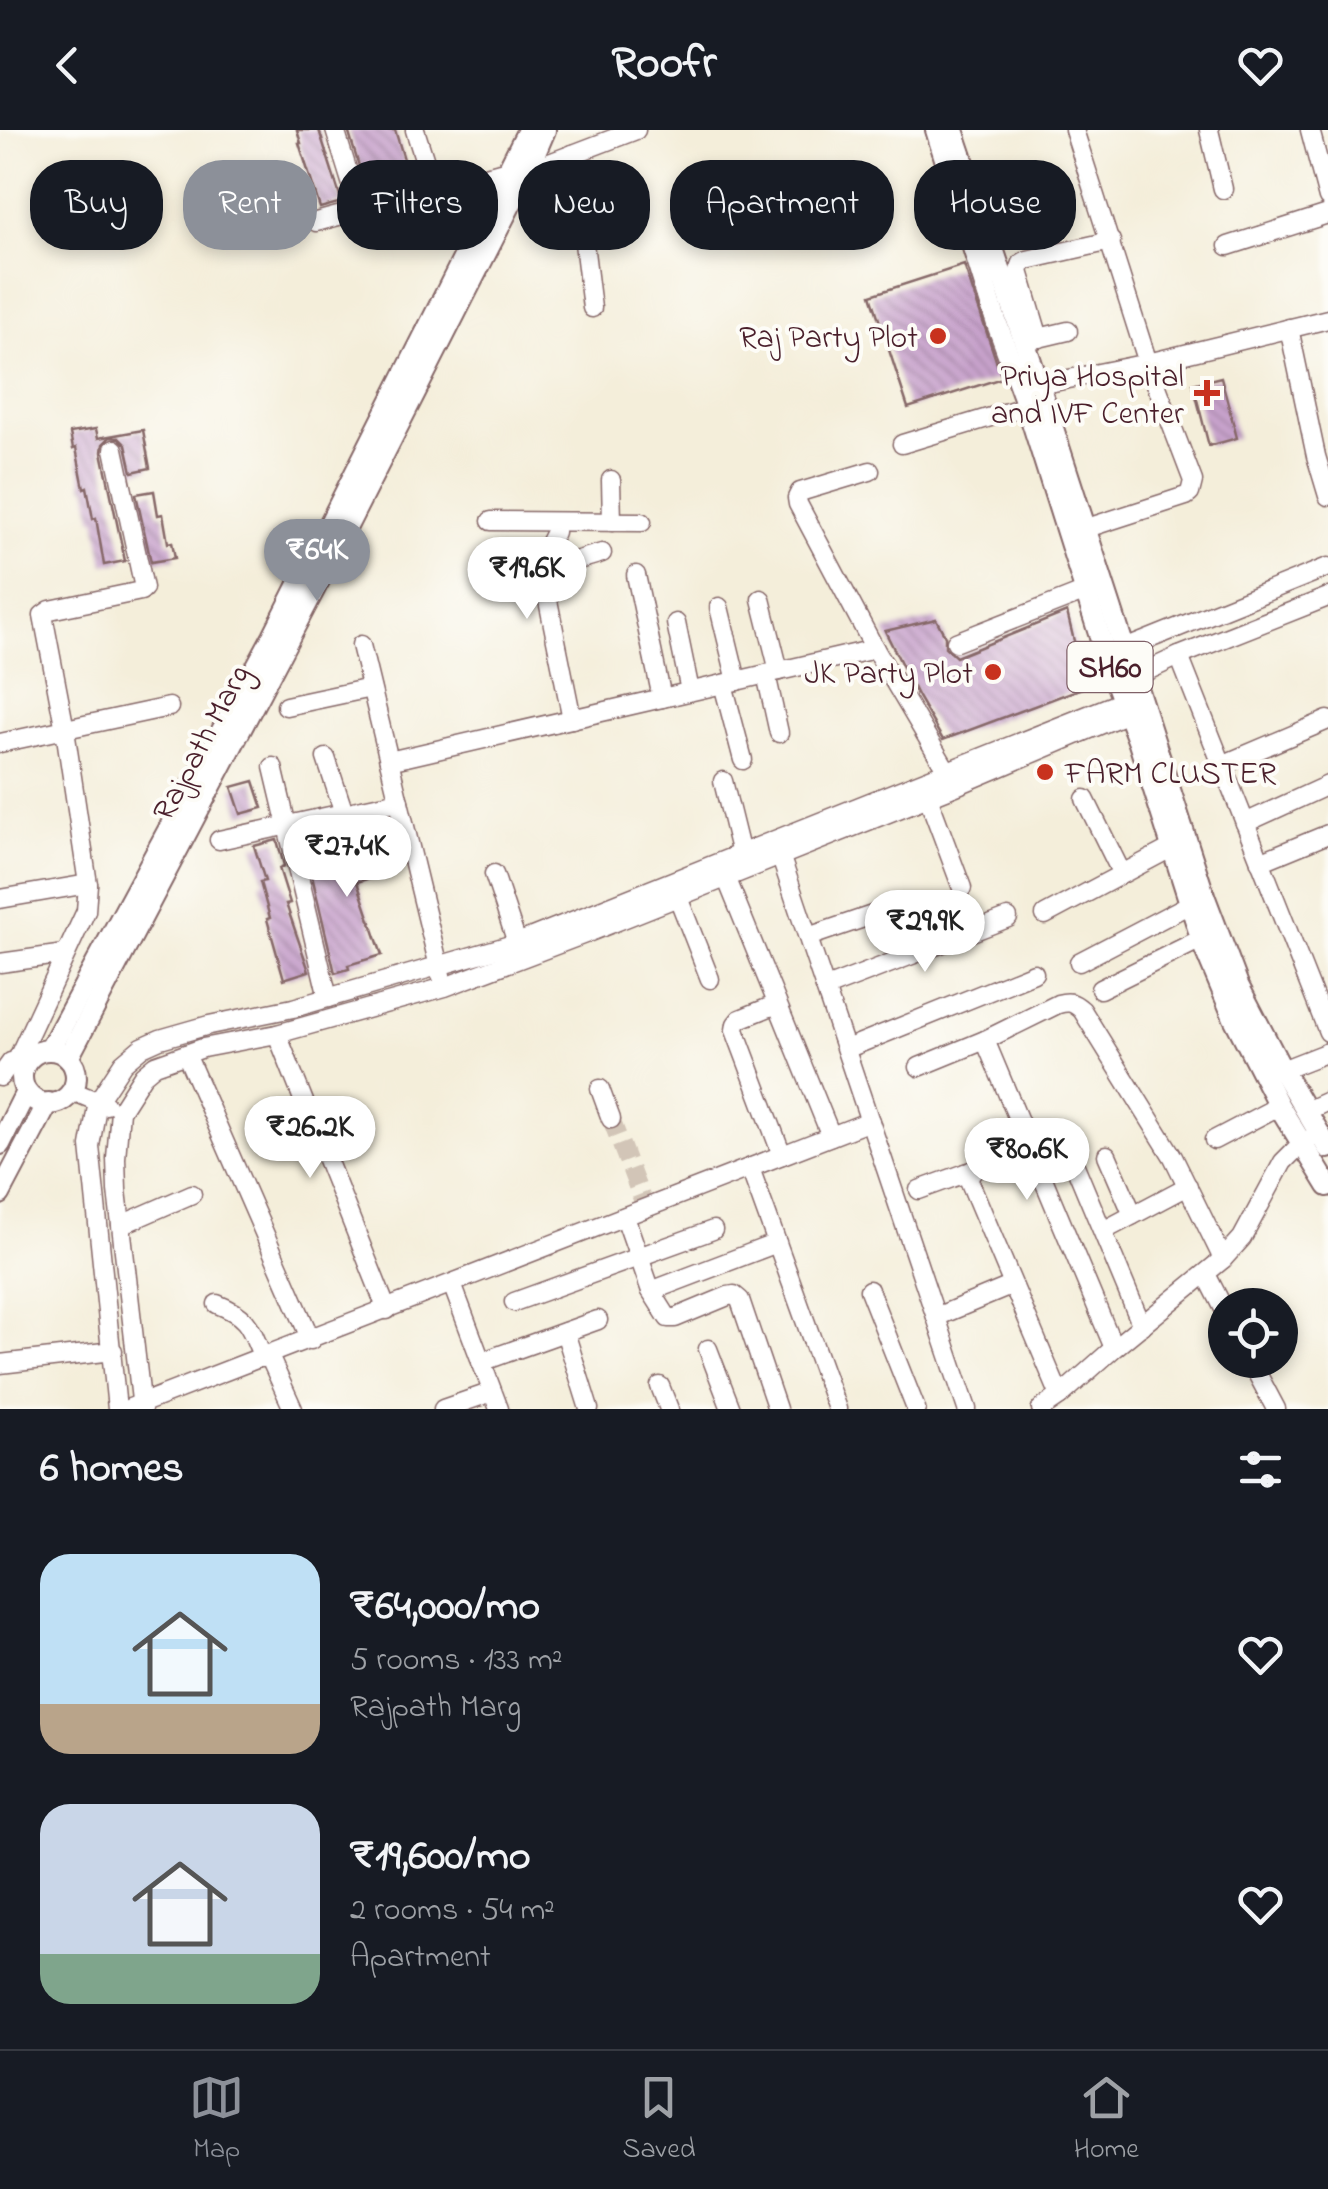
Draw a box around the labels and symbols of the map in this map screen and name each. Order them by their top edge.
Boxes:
place label: Raj Party Plot [739,316,918,363]
marker: Raj Party Plot [927,325,949,347]
place label: Priya Hospital and IVF Center [991,355,1184,439]
marker: Priya Hospital and IVF Center [1194,380,1220,406]
pin: ₹64K [258,519,376,604]
pin: ₹19.6K [446,537,608,622]
road number: SH60 [1068,642,1152,692]
place label: JK Party Plot [804,652,973,699]
street label: Rajpath Marg [142,657,264,830]
marker: JK Party Plot [982,661,1004,683]
place label: FARM CLUSTER [1064,752,1276,799]
marker: FARM CLUSTER [1034,761,1056,783]
pin: ₹27.4K [266,815,428,900]
pin: ₹29.9K [844,890,1006,975]
pin: ₹26.2K [229,1096,391,1181]
pin: ₹80.6K [946,1118,1108,1203]

